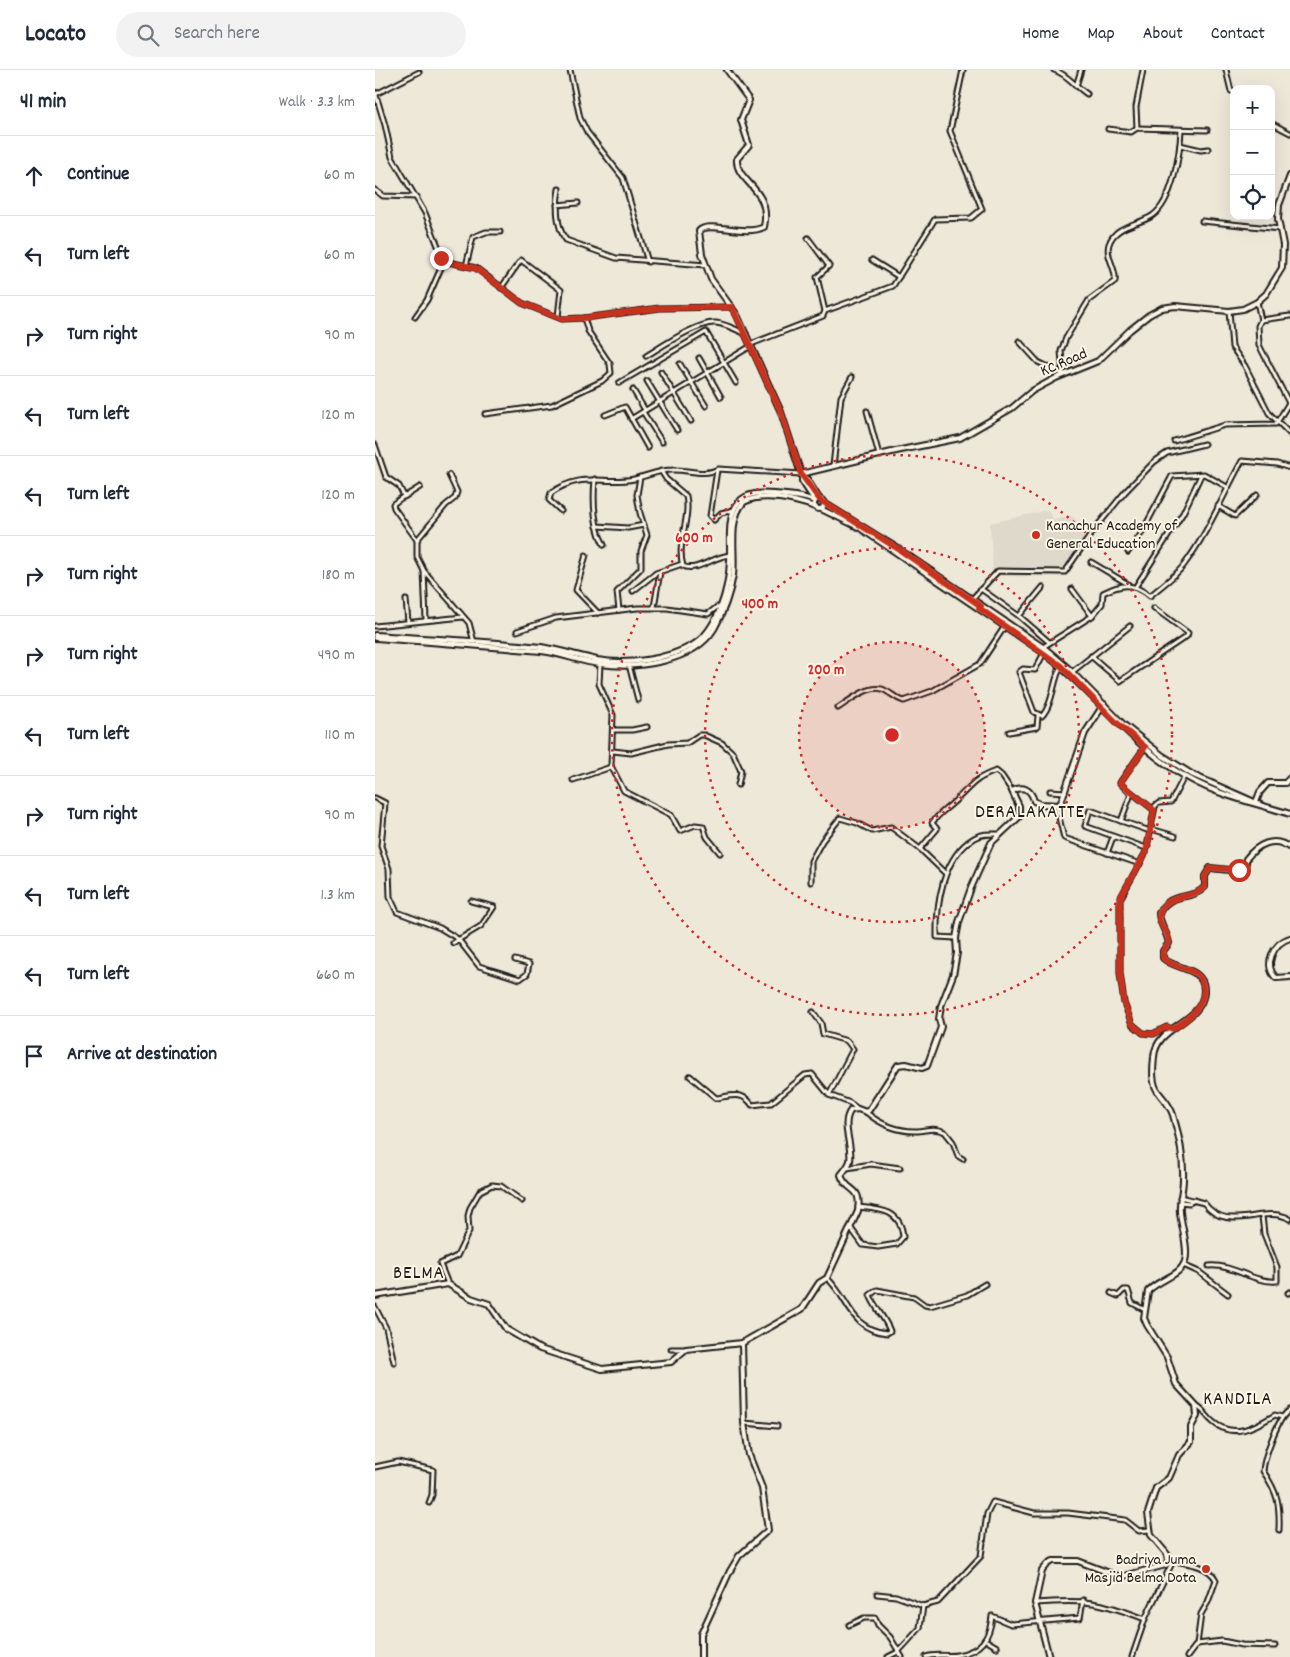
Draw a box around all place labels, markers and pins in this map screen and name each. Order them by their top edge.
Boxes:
place label: Kanachur Academy of General Education [1046,515,1178,556]
marker: Kanachur Academy of General Education [1030,529,1042,541]
centre of rings [883,726,901,744]
place label: Badriya Juma Masjid Belma Dota [1085,1549,1196,1590]
marker: Badriya Juma Masjid Belma Dota [1200,1563,1212,1575]

